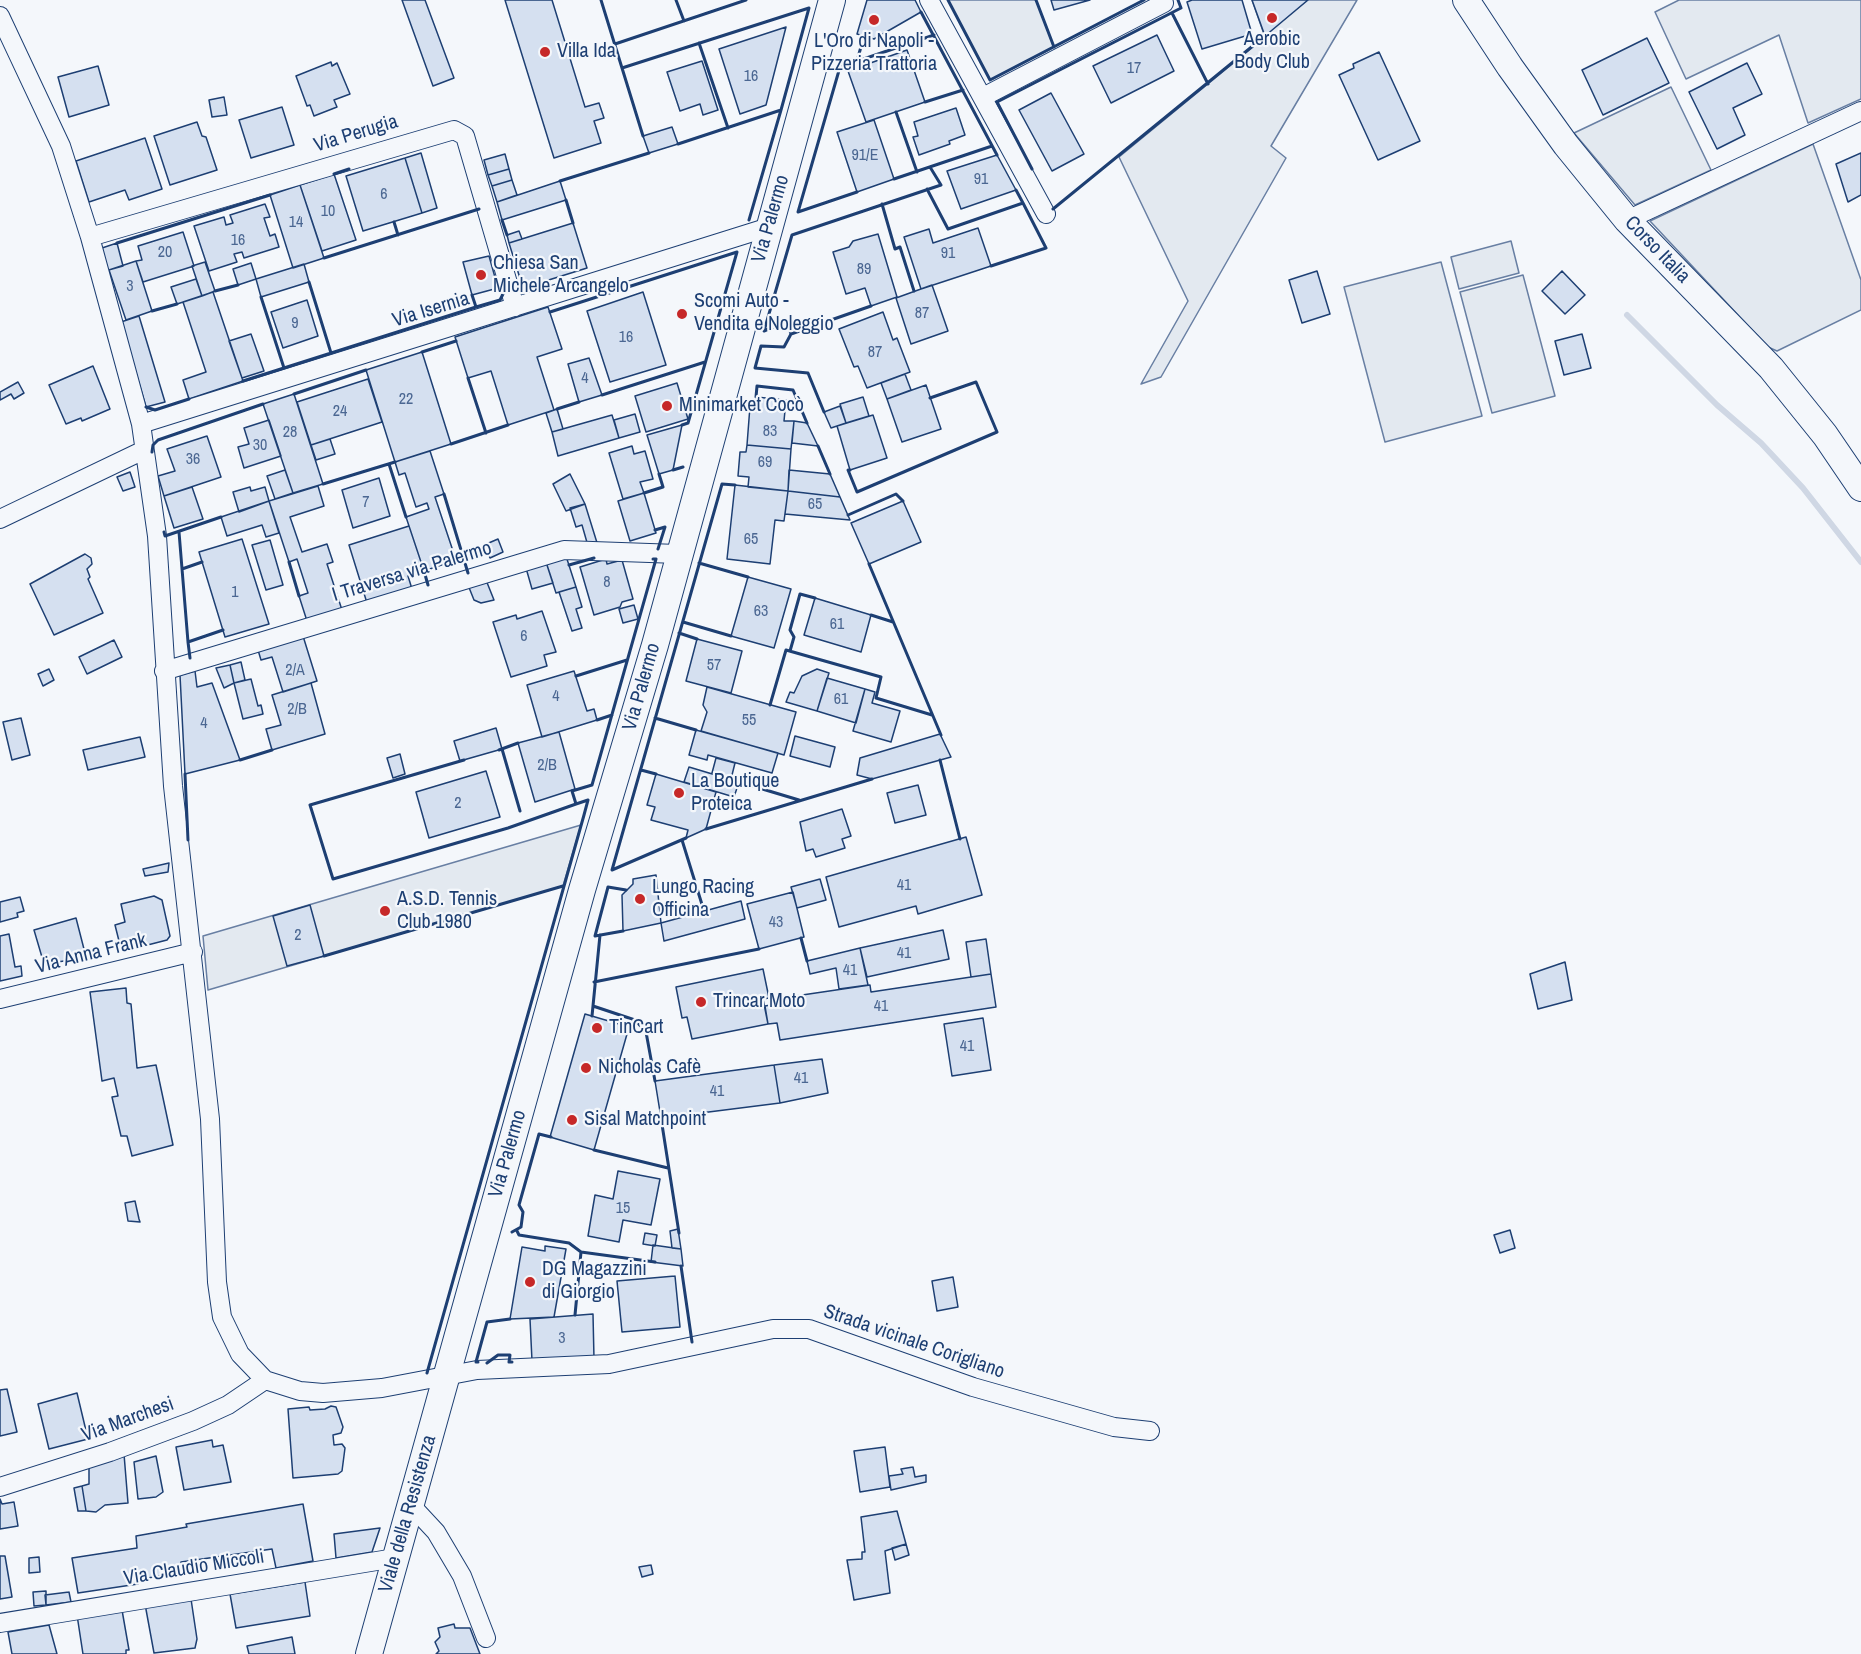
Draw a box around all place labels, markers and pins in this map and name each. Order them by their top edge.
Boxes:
marker: Aerobic Body Club [1265,11,1279,25]
marker: L'Oro di Napoli - Pizzeria Trattoria [867,13,881,27]
place label: Aerobic Body Club [1234,28,1310,75]
place label: L'Oro di Napoli - Pizzeria Trattoria [811,30,937,77]
place label: Villa Ida [557,40,616,64]
marker: Villa Ida [538,45,552,59]
place label: Chiesa San Michele Arcangelo [493,252,629,299]
marker: Chiesa San Michele Arcangelo [474,268,488,282]
place label: Scomi Auto - Vendita e Noleggio [694,290,834,337]
marker: Scomi Auto - Vendita e Noleggio [675,307,689,321]
place label: Minimarket Cocò [679,394,804,418]
marker: Minimarket Cocò [660,399,674,413]
place label: La Boutique Proteica [691,770,779,817]
marker: La Boutique Proteica [672,786,686,800]
place label: Lungo Racing Officina [652,876,754,923]
place label: A.S.D. Tennis Club 1980 [397,888,497,935]
marker: Lungo Racing Officina [633,892,647,906]
marker: A.S.D. Tennis Club 1980 [378,904,392,918]
place label: Trincar Moto [713,990,805,1014]
marker: Trincar Moto [694,995,708,1009]
place label: TinCart [609,1016,663,1040]
marker: TinCart [590,1021,604,1035]
place label: Nicholas Cafè [598,1056,701,1080]
marker: Nicholas Cafè [579,1061,593,1075]
place label: Sisal Matchpoint [584,1108,706,1132]
marker: Sisal Matchpoint [565,1113,579,1127]
place label: DG Magazzini di Giorgio [542,1258,647,1305]
marker: DG Magazzini di Giorgio [523,1275,537,1289]

